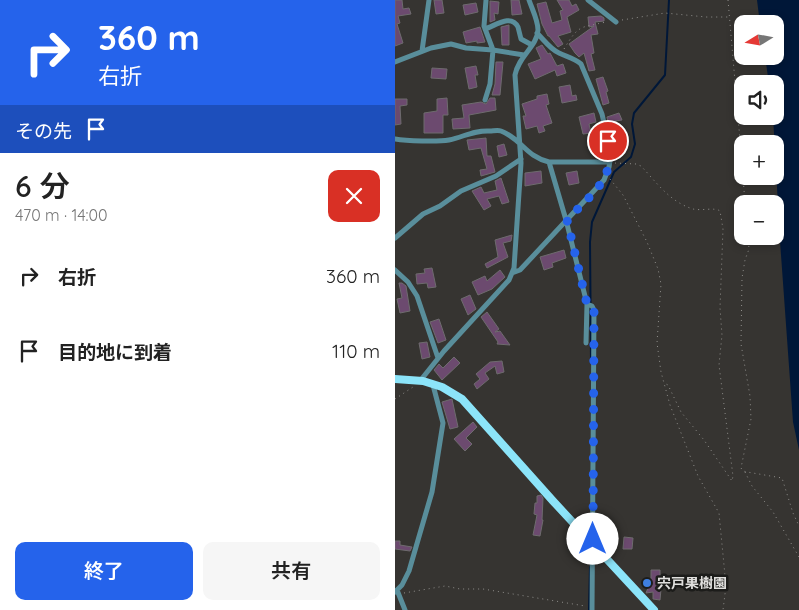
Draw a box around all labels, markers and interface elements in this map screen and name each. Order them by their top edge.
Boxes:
text: 360 m [98,15,200,59]
north arrow [734,15,784,65]
map controls [734,15,784,245]
icon: right [15,20,80,85]
text: 右折 [98,62,142,90]
button: sound [734,75,784,125]
icon: arrive [82,115,110,143]
text: その先 [15,119,72,143]
pin [587,120,629,162]
icon: arrive [594,127,622,155]
button: + [734,135,784,185]
text: 6 分 [15,167,70,205]
button: close [328,170,380,222]
button: − [734,195,784,245]
text: 470 m · 14:00 [15,205,108,225]
icon: right [15,262,43,290]
text: 360 m [326,264,380,288]
text: 右折 [58,265,96,289]
icon: arrive [15,337,43,365]
text: 110 m [332,339,380,363]
text: 目的地に到着 [58,340,172,364]
position arrow [566,512,618,564]
button: 終了 [15,542,193,600]
button: 共有 [203,542,380,600]
place label: 宍戸果樹園 [657,574,727,592]
marker: 宍戸果樹園 [641,577,653,589]

